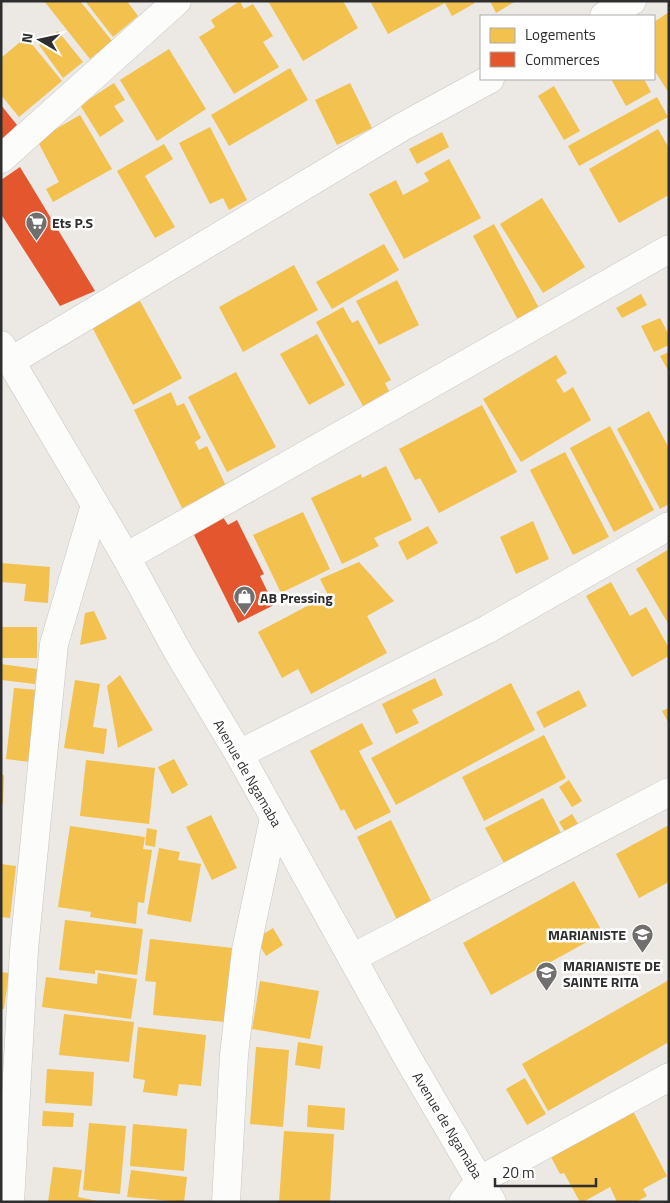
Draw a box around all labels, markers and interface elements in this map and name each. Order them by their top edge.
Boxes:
north arrow [15,15,65,65]
legend [480,15,655,80]
text: Logements [525,23,596,46]
text: N [16,31,38,44]
text: Commerces [525,48,600,71]
supermarket icon: Ets P.S [24,210,48,241]
place label: Ets P.S [52,212,94,233]
shop icon: AB Pressing [232,585,256,616]
place label: AB Pressing [260,587,333,608]
street label: Avenue de Ngamaba [209,715,287,831]
school or university icon: MARIANISTE [630,922,654,953]
place label: MARIANISTE [548,924,626,945]
place label: MARIANISTE DE SAINTE RITA [563,955,661,992]
school or university icon: MARIANISTE DE SAINTE RITA [535,961,559,992]
street label: Avenue de Ngamaba [408,1068,488,1182]
scale bar [495,1156,596,1188]
text: 20 m [502,1161,535,1184]

